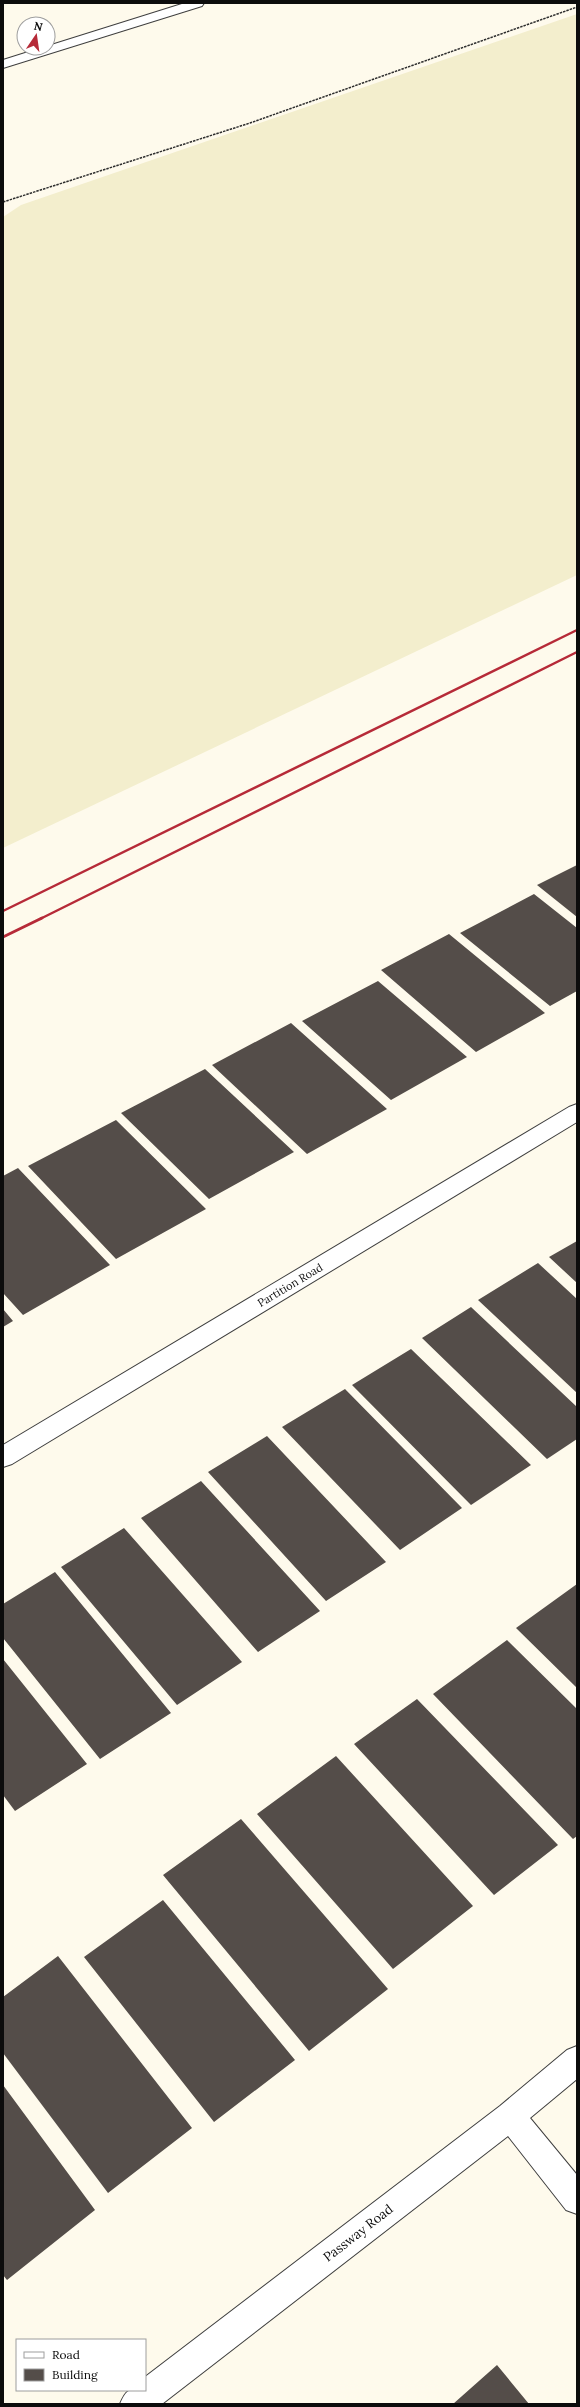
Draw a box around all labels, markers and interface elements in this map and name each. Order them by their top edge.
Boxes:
north arrow [16,16,56,56]
text: N [33,18,44,34]
street label: Partition Road [255,1260,325,1310]
street label: Passway Road [320,2200,396,2266]
legend [16,2339,146,2391]
text: Road [52,2347,80,2362]
text: Building [52,2367,98,2382]

